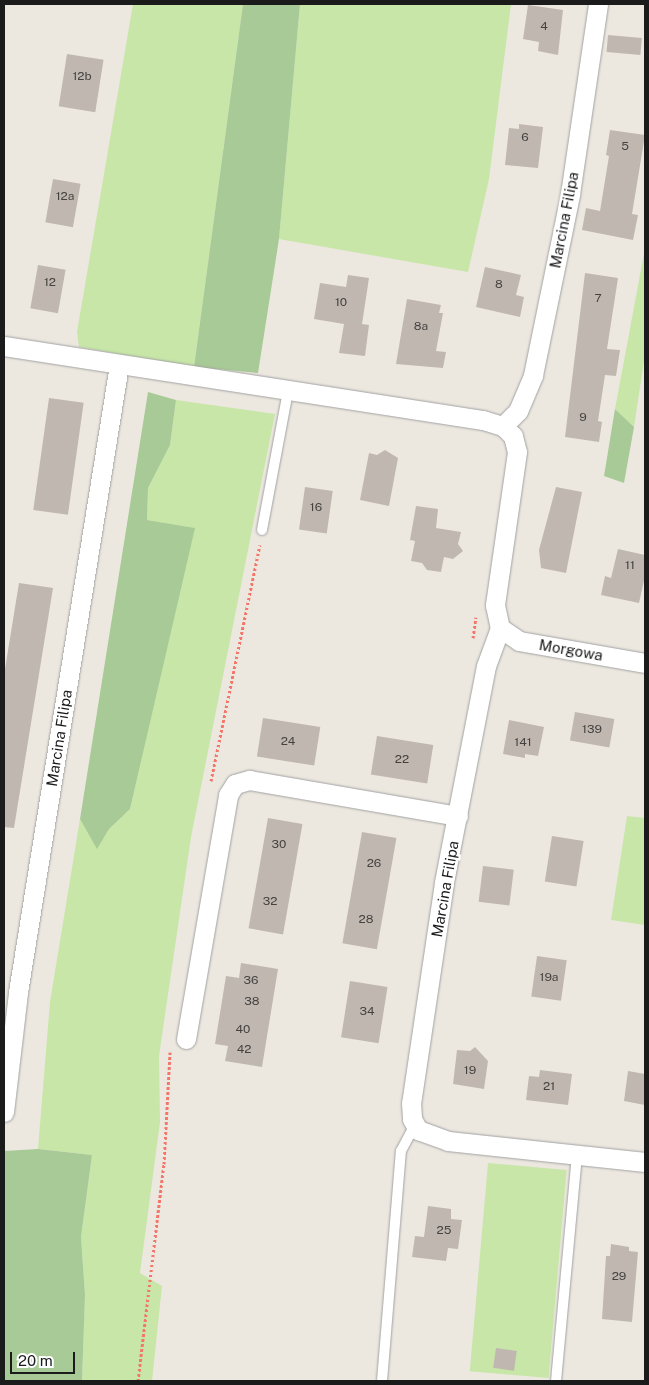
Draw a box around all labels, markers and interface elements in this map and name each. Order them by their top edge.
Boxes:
house number: 4 [540,20,548,34]
house number: 12b [72,70,92,84]
house number: 6 [521,131,529,145]
house number: 5 [621,140,629,154]
street label: Marcina Filipa [546,170,582,270]
house number: 12a [56,190,74,204]
house number: 12 [44,276,56,290]
house number: 8 [495,278,503,292]
house number: 7 [594,292,602,306]
house number: 10 [335,296,347,310]
house number: 8a [414,320,428,334]
house number: 9 [579,411,587,425]
house number: 16 [310,501,322,515]
house number: 11 [625,559,635,573]
street label: Morgowa [538,636,604,664]
street label: Marcina Filipa [42,688,76,788]
house number: 139 [582,723,602,737]
house number: 24 [281,735,295,749]
house number: 141 [514,736,532,750]
house number: 22 [395,753,409,767]
house number: 30 [272,838,286,852]
street label: Marcina Filipa [428,839,462,939]
house number: 26 [367,857,381,871]
house number: 32 [263,895,277,909]
house number: 28 [359,913,373,927]
house number: 19a [539,971,559,985]
house number: 36 [244,974,258,988]
house number: 38 [244,995,260,1009]
house number: 34 [359,1005,375,1019]
house number: 40 [236,1023,250,1037]
house number: 42 [237,1043,251,1057]
house number: 19 [464,1064,476,1078]
house number: 21 [543,1080,555,1094]
house number: 25 [437,1224,451,1238]
house number: 29 [612,1270,626,1284]
scale bar [12,1342,78,1374]
text: 20 m [18,1352,53,1369]

